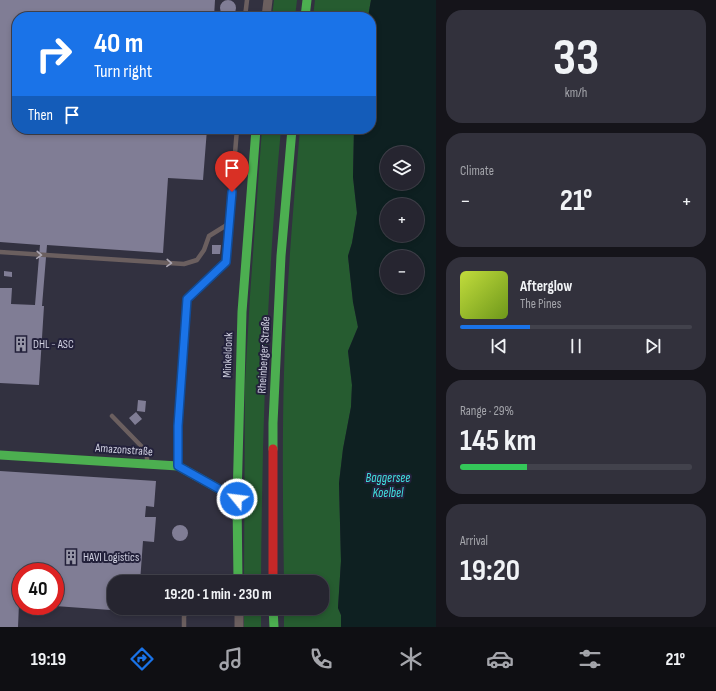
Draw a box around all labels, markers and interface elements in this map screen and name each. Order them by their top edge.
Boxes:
text: 40 m [94,27,143,60]
text: 33 [553,27,599,90]
icon: right [28,28,80,80]
text: Turn right [94,61,152,82]
text: km/h [565,85,587,101]
icon: arrive [61,104,83,126]
text: Then [28,106,53,125]
map controls [380,146,424,294]
button: layers [380,146,424,190]
pin [215,151,249,192]
icon: arrive [221,157,243,179]
text: Climate [460,163,494,179]
text: 21° [560,183,592,219]
text: − [460,188,471,215]
text: + [681,188,692,215]
button: + [380,198,424,242]
button: − [380,250,424,294]
one-way arrow [36,251,42,259]
one-way arrow [166,258,172,267]
text: Afterglow [520,277,572,296]
text: The Pines [520,296,561,312]
street label: Rheinberger Straße [254,316,274,394]
street label: Minkeldonk [220,332,236,378]
building icon: DHL - ASC [12,335,30,353]
icon: previous [488,335,510,357]
icon: pause [565,335,587,357]
icon: next [642,335,664,357]
place label: DHL - ASC [33,337,74,352]
text: Range · 29% [460,403,514,419]
text: 145 km [460,423,536,459]
street label: Amazonstraße [94,440,153,460]
water label: Baggersee Koelbel [366,470,410,501]
position arrow [216,478,258,520]
text: Arrival [460,533,488,549]
building icon: HAVI Logistics [62,548,80,566]
place label: HAVI Logistics [83,550,139,565]
text: 19:20 [460,553,520,589]
speed limit sign: 40 [12,563,64,615]
text: 19:20 · 1 min · 230 m [164,585,272,604]
icon: directions [128,645,156,673]
icon: music [217,645,245,673]
icon: phone [307,645,335,673]
icon: climate [397,645,425,673]
icon: car [486,645,514,673]
icon: filters [576,645,604,673]
text: 19:19 [31,649,66,670]
text: 21° [666,649,685,670]

